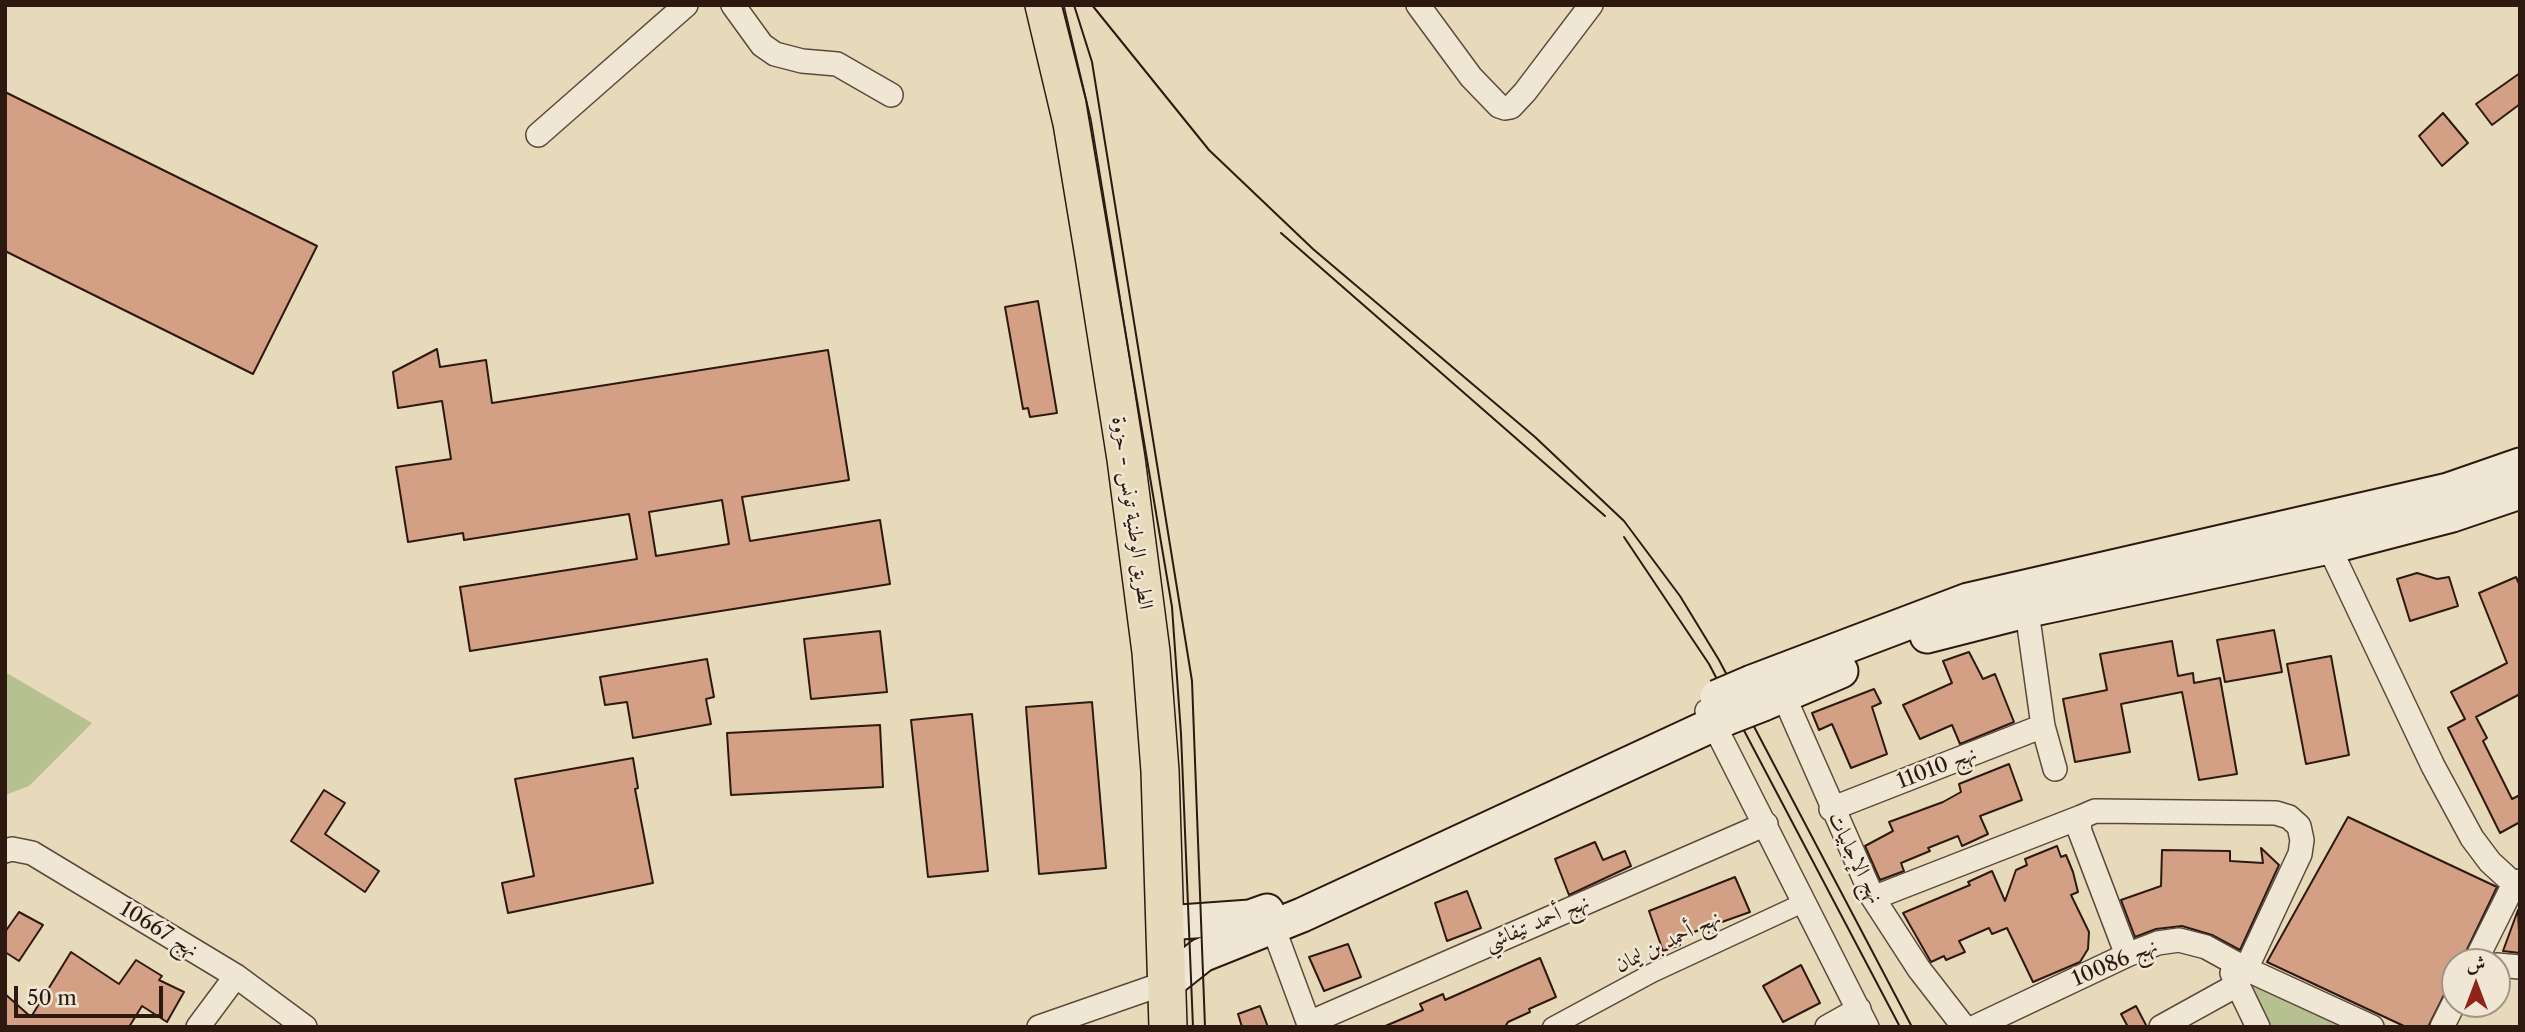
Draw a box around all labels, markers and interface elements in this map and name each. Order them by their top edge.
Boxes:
street label: الطريق الوطنية تونس - حزوة [1106,415,1158,611]
street label: نهج 11010 [1894,741,1980,795]
street label: نهج الإجابيات [1822,808,1888,908]
street label: نهج أحمد تيفاشي [1481,890,1593,956]
street label: نهج 10667 [115,897,203,963]
street label: نهج أحمد بن ليمان [1611,906,1725,978]
street label: نهج 10086 [2068,934,2162,992]
north arrow [2441,948,2511,1018]
text: ش [2467,952,2485,975]
scale bar [18,972,166,1016]
text: 50 m [27,985,77,1010]

